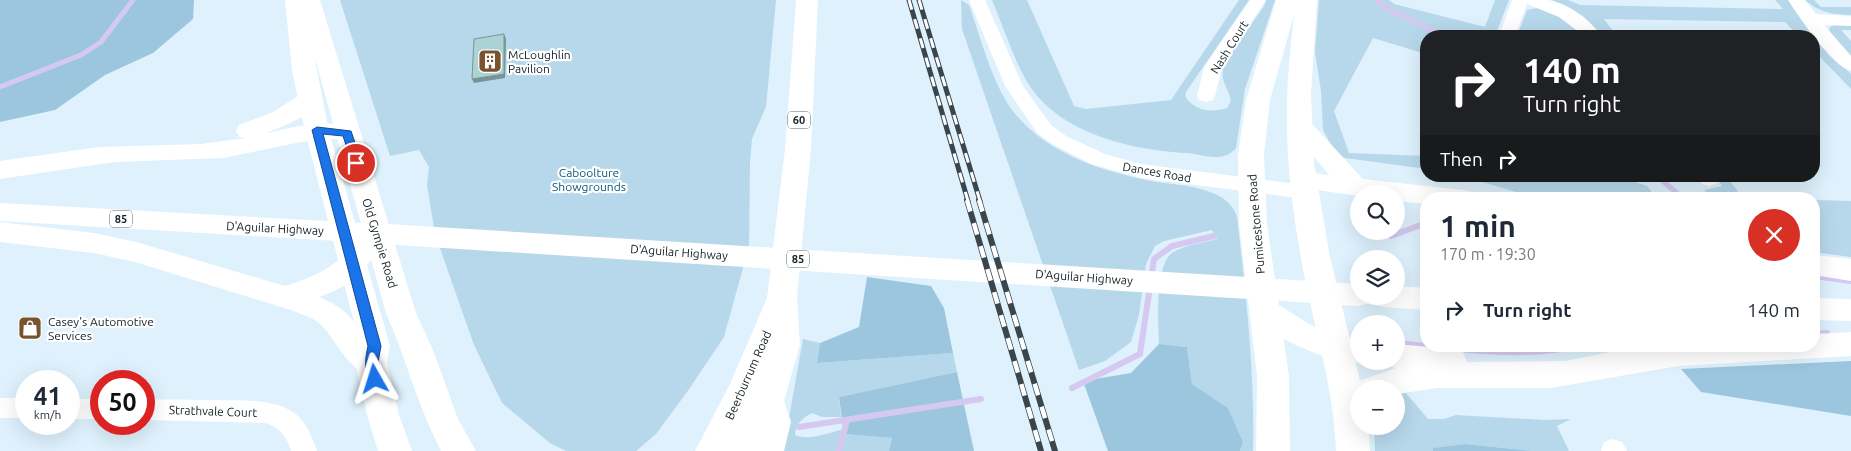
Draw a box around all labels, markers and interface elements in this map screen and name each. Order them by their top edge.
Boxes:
street label: Nash Court [1208,18,1251,76]
building icon: McLoughlin Pavilion [477,48,503,74]
place label: McLoughlin Pavilion [508,48,571,75]
icon: right [1440,50,1505,115]
text: 140 m [1523,50,1621,90]
text: Turn right [1523,91,1621,116]
road number: 60 [788,112,810,128]
pin [335,142,377,184]
icon: right [1493,145,1521,173]
text: Then [1440,148,1483,170]
icon: arrive [342,149,370,177]
street label: Dances Road [1122,160,1192,184]
park label: Caboolture Showgrounds [552,166,626,193]
street label: Pumicestone Road [1245,173,1267,275]
map controls [1350,185,1405,435]
button: search [1350,185,1405,240]
street label: Old Gympie Road [360,197,400,289]
text: 1 min [1440,209,1516,243]
button: close [1748,209,1800,261]
road number: 85 [110,210,132,228]
street label: D'Aguilar Highway [226,219,324,237]
street label: D'Aguilar Highway [630,242,728,262]
text: 170 m · 19:30 [1440,245,1536,263]
road number: 85 [787,250,809,268]
button: layers [1350,250,1405,305]
street label: D'Aguilar Highway [1035,267,1133,287]
icon: right [1440,296,1468,324]
text: Turn right [1483,299,1571,321]
text: 140 m [1747,299,1800,321]
shop icon: Casey's Automotive Services [17,315,43,341]
place label: Casey's Automotive Services [48,315,154,342]
button: + [1350,315,1405,370]
street label: Beerburrum Road [723,328,773,422]
position arrow [348,352,400,404]
speed limit sign: 50 [90,370,155,435]
button: − [1350,380,1405,435]
text: 41 [33,382,62,410]
street label: Strathvale Court [169,403,258,419]
text: km/h [34,408,61,421]

